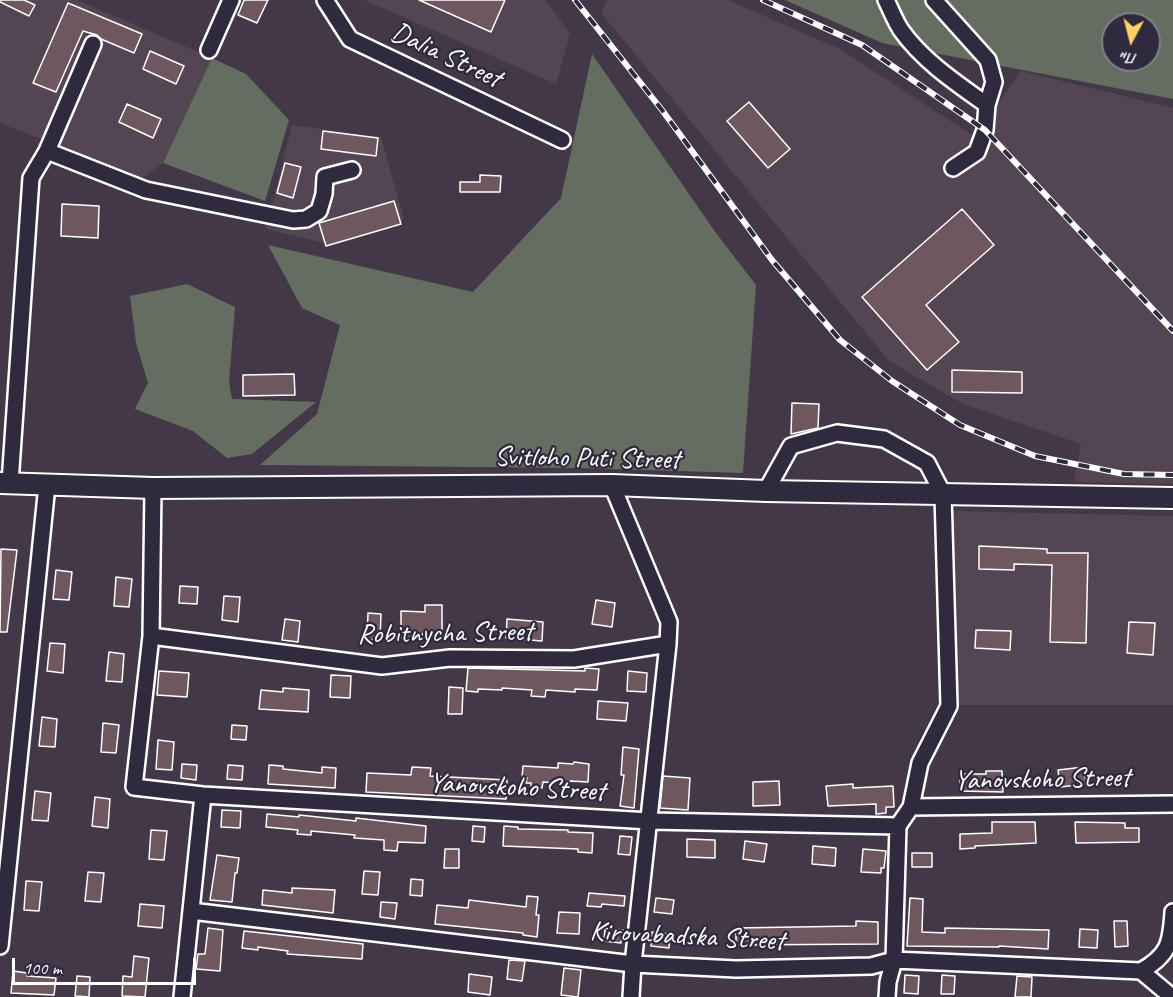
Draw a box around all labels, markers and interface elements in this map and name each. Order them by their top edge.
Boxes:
north arrow [1101,12,1161,72]
street label: Dalia Street [386,16,506,96]
text: Пн [1120,47,1139,69]
street label: Svitloho Puti Street [494,441,680,477]
street label: Robitnycha Street [357,616,533,652]
street label: Yanovskoho Street [954,762,1130,798]
street label: Yanovskoho Street [428,767,606,809]
street label: Kirovabadska Street [589,915,785,959]
scale bar [15,946,200,984]
text: 100 m [23,957,62,979]

